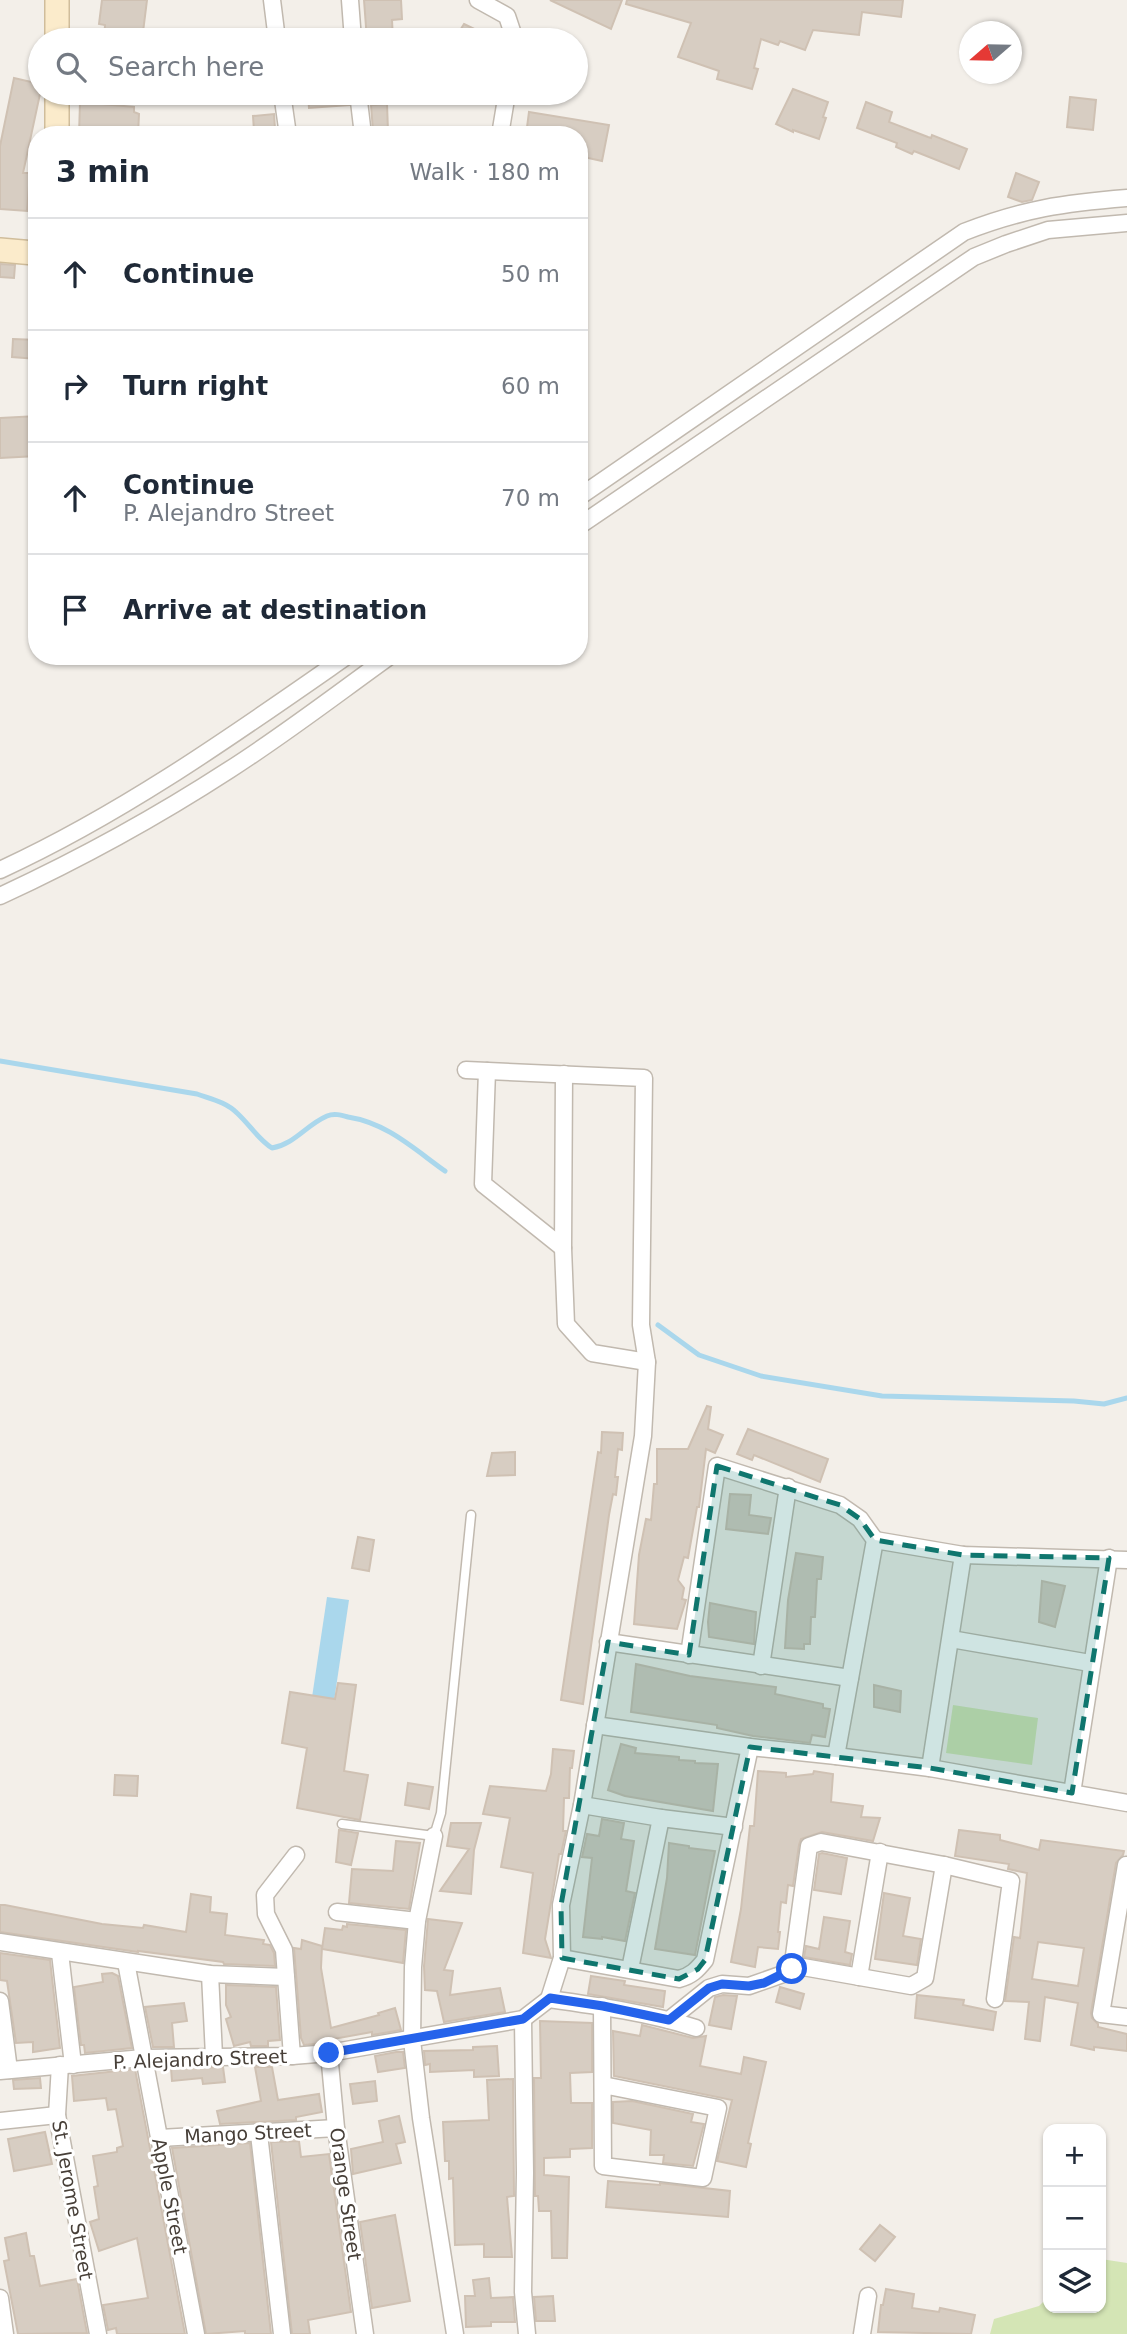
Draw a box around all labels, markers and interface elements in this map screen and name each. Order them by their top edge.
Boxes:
north arrow [959,21,1022,84]
search box [28,28,588,105]
icon: search [52,48,90,86]
text: Search here [108,52,264,82]
text: 3 min [56,154,150,189]
text: Walk · 180 m [409,159,560,185]
icon: ahead [56,255,94,293]
text: Continue [123,259,254,289]
text: 50 m [501,261,560,287]
icon: right [56,367,94,405]
text: Turn right [123,371,268,401]
text: 60 m [501,373,560,399]
text: Continue [123,470,254,500]
icon: ahead [56,479,94,517]
text: 70 m [501,485,560,511]
text: P. Alejandro Street [123,500,334,526]
icon: arrive [56,591,94,629]
text: Arrive at destination [123,595,427,625]
route start [776,1953,807,1984]
route end [313,2037,344,2068]
street label: P. Alejandro Street [112,2045,288,2073]
street label: St. Jerome Street [48,2118,98,2282]
street label: Mango Street [184,2119,312,2147]
map controls [1043,2124,1106,2313]
button: + [1043,2124,1106,2187]
street label: Orange Street [326,2126,366,2262]
street label: Apple Street [148,2136,192,2256]
button: − [1043,2187,1106,2250]
button: layers [1043,2250,1106,2313]

